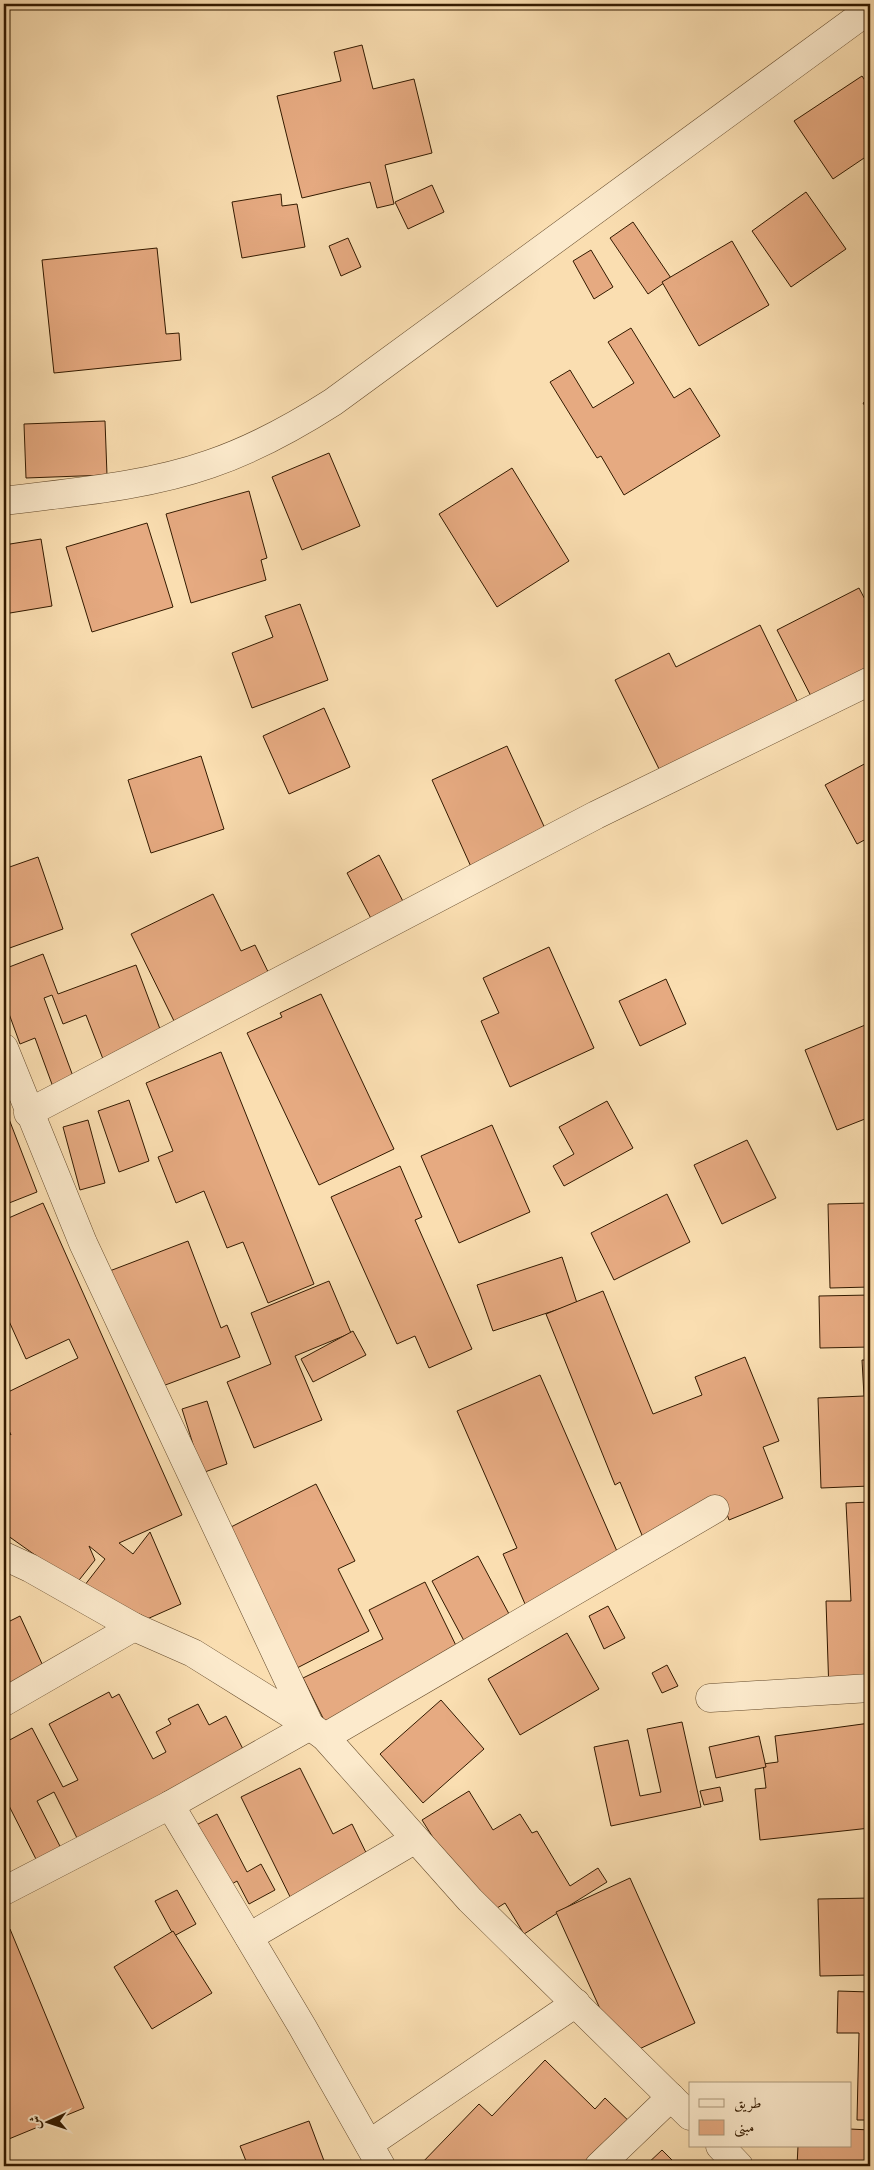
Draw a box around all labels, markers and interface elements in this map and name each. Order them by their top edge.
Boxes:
legend [689,2082,852,2148]
text: طريق [734,2094,761,2113]
north arrow [22,2098,72,2148]
text: ش [27,2115,44,2130]
text: مبنى [734,2118,754,2138]

